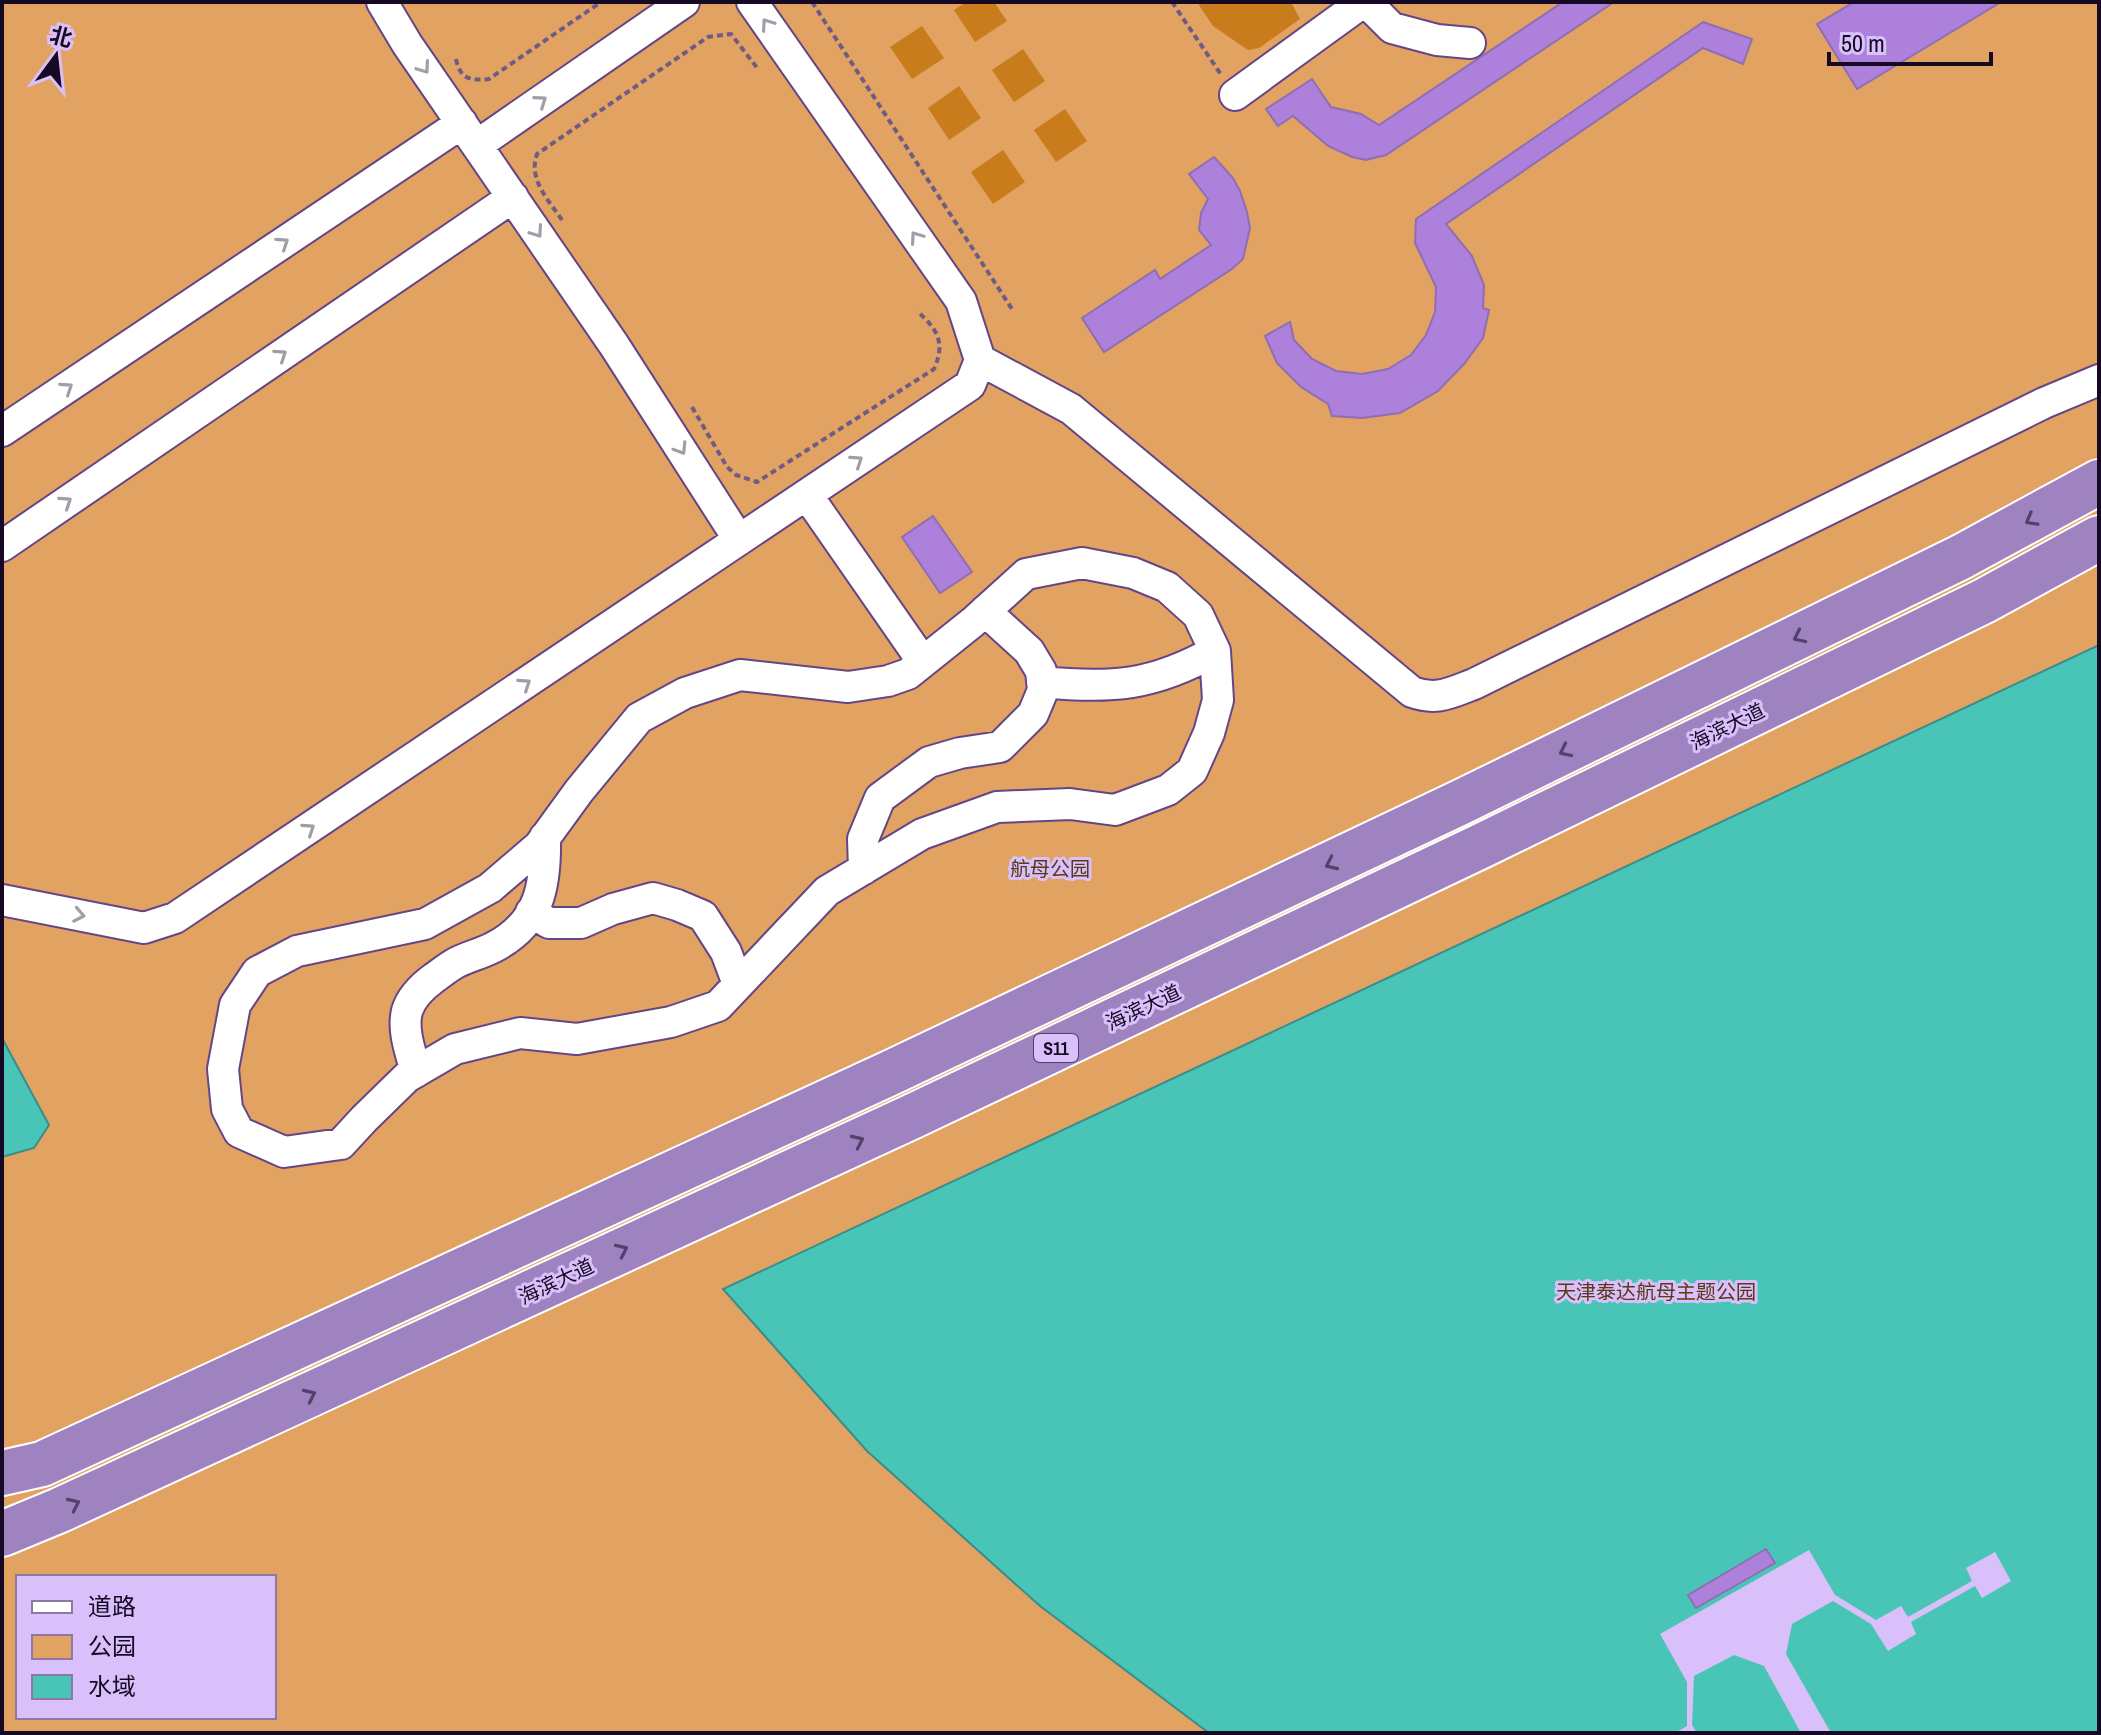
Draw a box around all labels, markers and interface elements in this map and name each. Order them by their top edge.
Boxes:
north arrow [16,16,96,96]
scale bar [1829,16,1991,66]
text: 北 [47,19,76,54]
one-way arrow [762,19,777,33]
text: 50 m [1841,27,1885,59]
one-way arrow [414,59,429,74]
one-way arrow [533,96,547,111]
one-way arrow [527,224,542,238]
one-way arrow [911,232,926,246]
one-way arrow [274,238,288,253]
one-way arrow [273,350,287,365]
one-way arrow [58,383,72,398]
one-way arrow [671,440,686,455]
one-way arrow [848,456,862,471]
one-way arrow [58,497,72,512]
one-way arrow [2024,510,2039,525]
one-way arrow [1792,627,1807,643]
one-way arrow [516,679,530,694]
street label: 海滨大道 [1685,696,1769,756]
one-way arrow [1559,741,1573,757]
one-way arrow [300,824,314,839]
one-way arrow [1324,854,1339,870]
park label: 航母公园 [1010,855,1090,882]
one-way arrow [72,905,85,922]
street label: 海滨大道 [1101,978,1185,1036]
road number: S11 [1034,1034,1078,1062]
one-way arrow [850,1135,864,1151]
one-way arrow [614,1244,628,1260]
street label: 海滨大道 [514,1252,598,1310]
park label: 天津泰达航母主题公园 [1556,1278,1756,1305]
one-way arrow [302,1389,316,1405]
one-way arrow [66,1498,80,1514]
legend [16,1575,276,1719]
text: 道路 [88,1590,136,1622]
text: 公园 [88,1630,136,1662]
text: 水域 [88,1670,136,1702]

